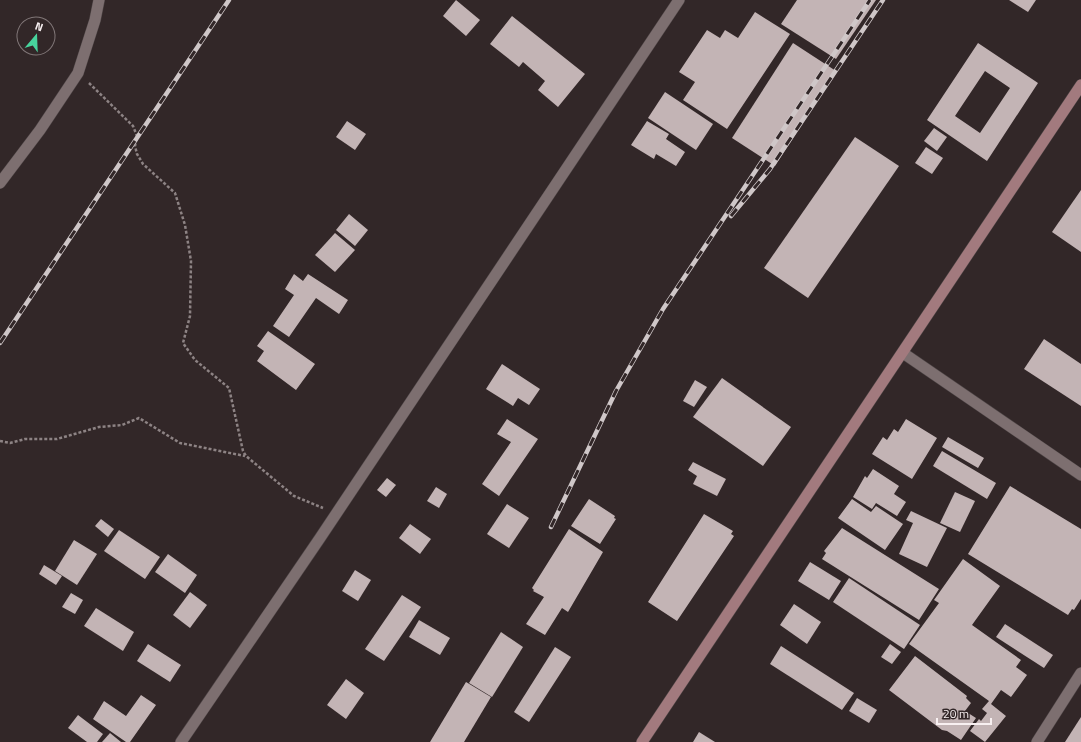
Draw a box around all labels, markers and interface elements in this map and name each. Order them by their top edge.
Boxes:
north arrow [16,16,56,56]
text: N [33,18,45,35]
scale bar [937,700,991,726]
text: 20 m [943,704,969,723]

